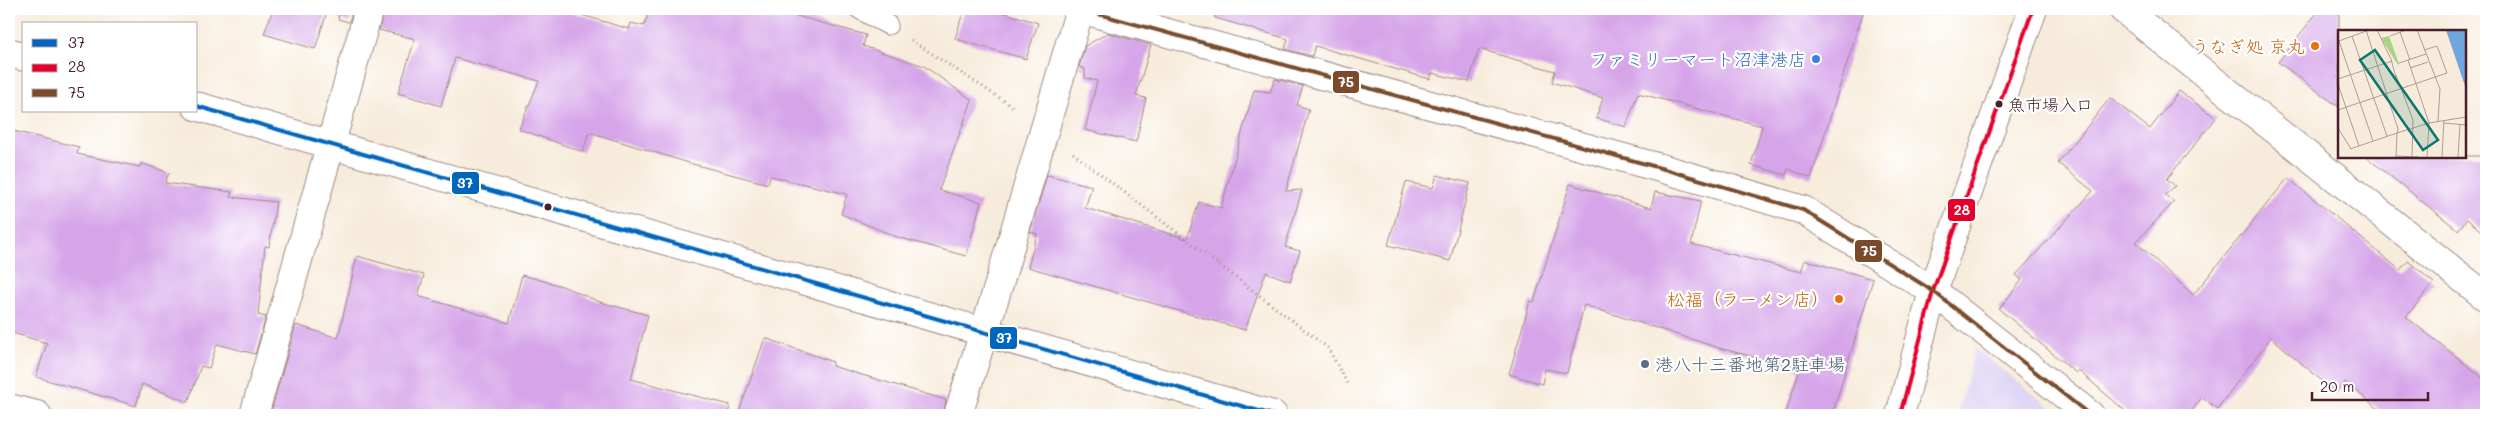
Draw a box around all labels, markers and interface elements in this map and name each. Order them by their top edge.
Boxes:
legend [22,22,198,112]
inset map [2338,30,2465,158]
text: 37 [68,32,85,52]
place label: うなぎ処 京丸 [2191,34,2305,58]
marker: うなぎ処 京丸 [2309,40,2321,52]
place label: ファミリーマート沼津港店 [1590,47,1806,71]
marker: ファミリーマート沼津港店 [1810,53,1822,65]
text: 28 [68,56,85,76]
line badge: 75 [1332,70,1360,94]
text: 75 [1338,72,1354,91]
text: 75 [68,82,85,102]
place label: 魚市場入口 [2008,93,2093,115]
marker: 魚市場入口 [1994,99,2004,109]
line badge: 37 [451,171,480,195]
text: 37 [457,173,473,192]
line badge: 28 [1947,198,1976,222]
text: 28 [1954,200,1971,219]
unlabelled marker [543,202,553,212]
line badge: 75 [1854,239,1883,263]
text: 75 [1861,241,1877,260]
place label: 松福（ラーメン店） [1667,287,1829,311]
marker: 松福（ラーメン店） [1833,293,1845,305]
line badge: 37 [989,326,1018,350]
text: 37 [996,328,1012,347]
place label: 港八十三番地第2駐車場 [1655,352,1845,376]
marker: 港八十三番地第2駐車場 [1639,358,1651,370]
scale bar [2312,369,2429,401]
text: 20 m [2320,376,2354,396]

